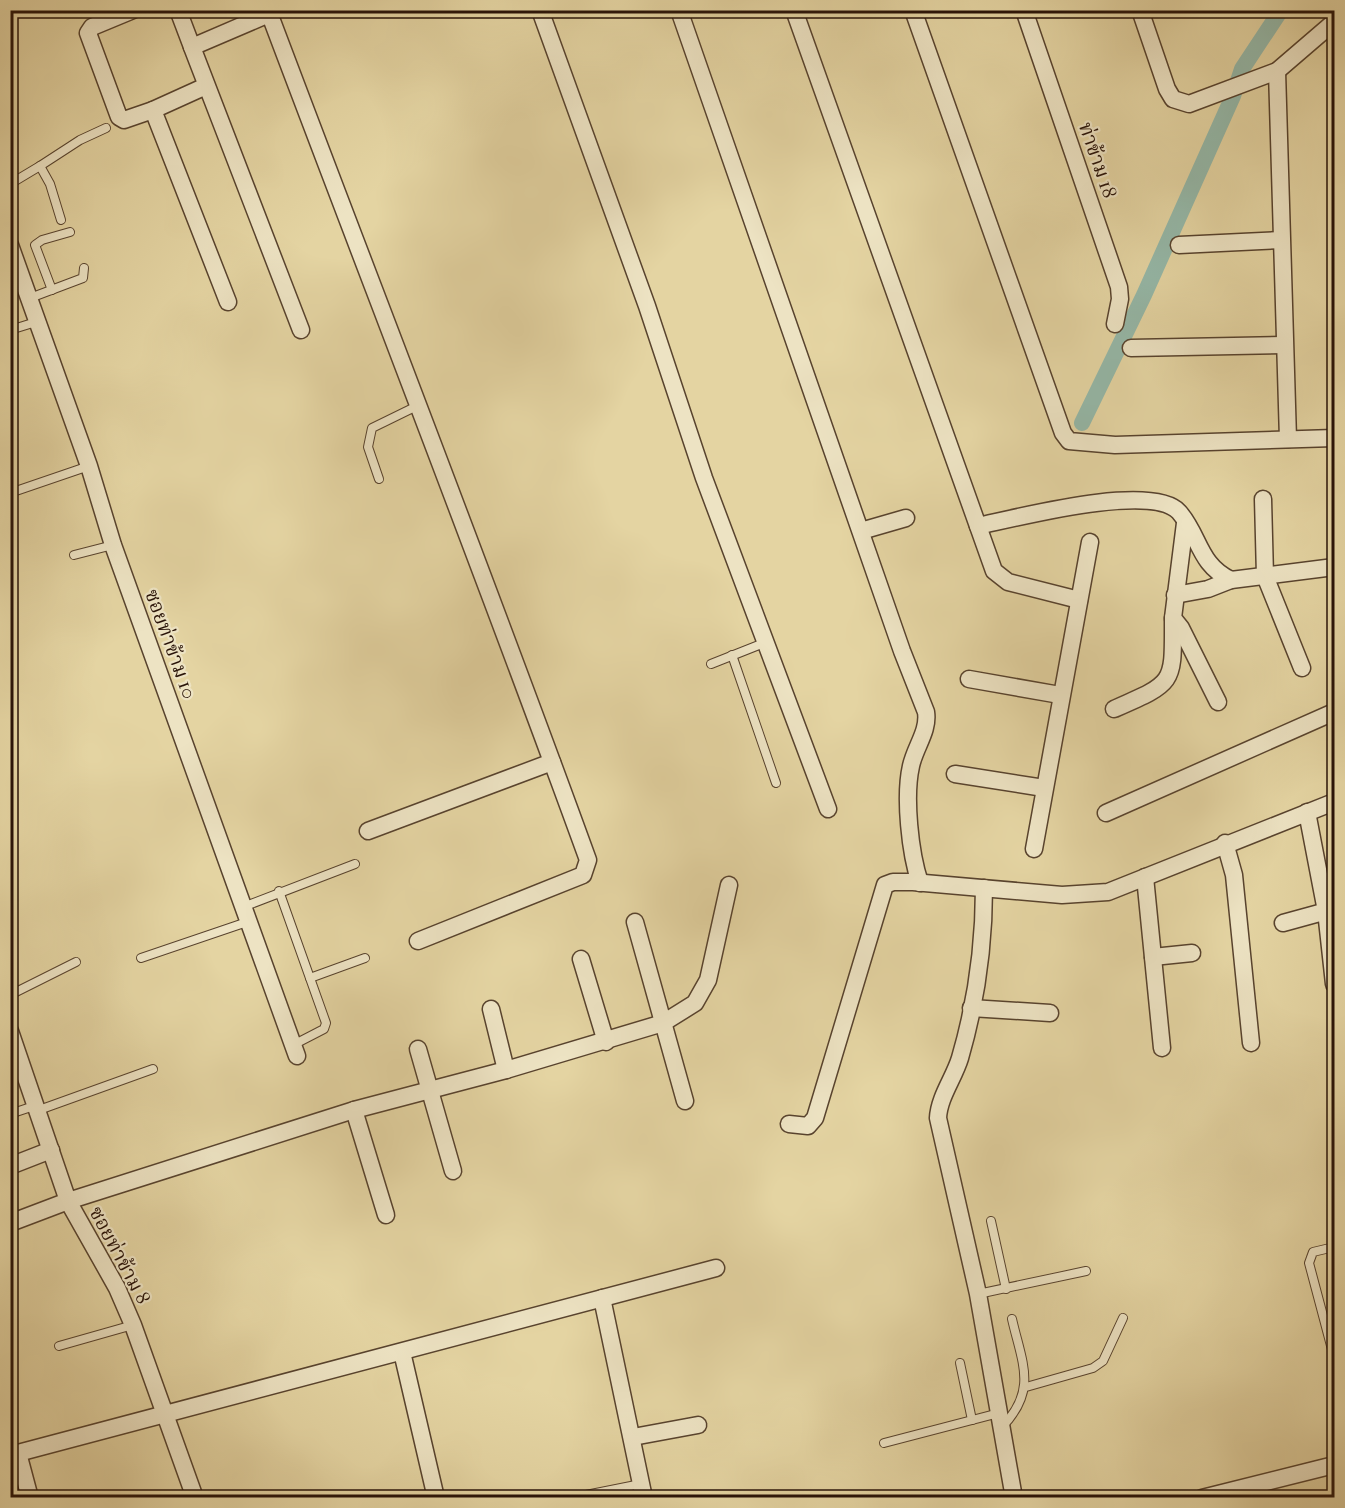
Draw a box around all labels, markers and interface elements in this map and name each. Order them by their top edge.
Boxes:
street label: ท่าข้าม 18 [1074,119,1121,201]
street label: ซอยท่าข้าม 10 [140,586,201,702]
street label: ซอยท่าข้าม 8 [84,1203,155,1308]

